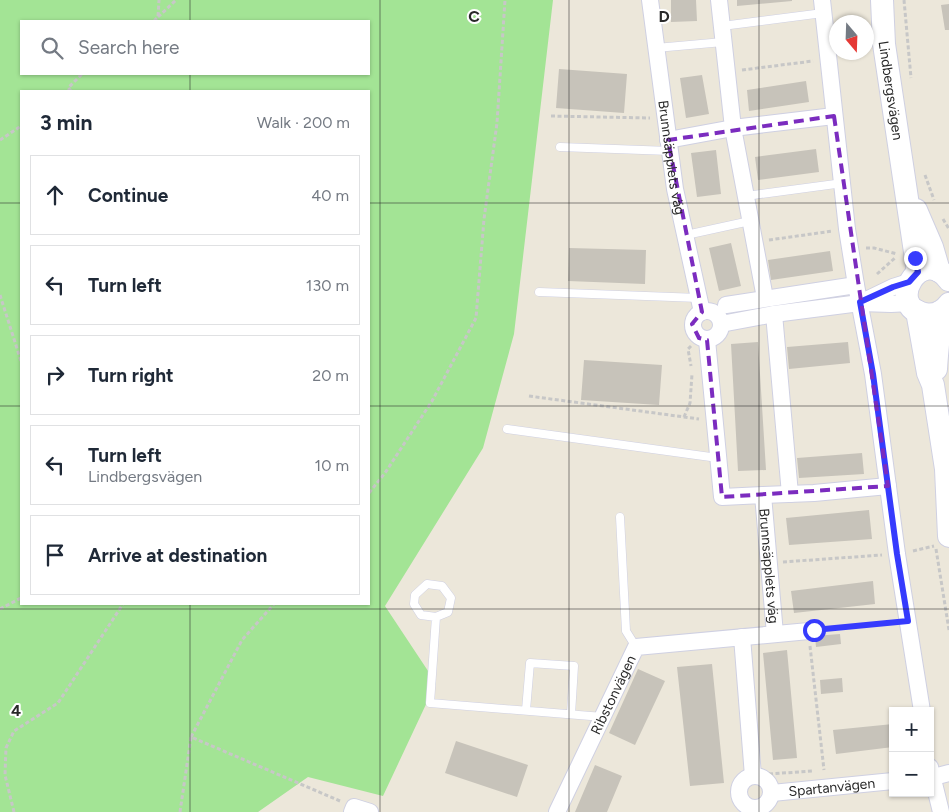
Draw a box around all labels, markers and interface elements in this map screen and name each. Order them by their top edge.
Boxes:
text: C [468,7,480,26]
text: D [658,7,670,26]
north arrow [829,15,874,60]
search box [20,20,370,75]
icon: search [38,34,66,62]
text: Search here [78,36,180,59]
street label: Lindbergsvägen [875,40,906,141]
street label: Brunnsäpplets väg [654,99,688,217]
text: 3 min [40,110,92,135]
text: Walk · 200 m [257,113,350,132]
icon: ahead [41,181,69,209]
text: Continue [88,184,168,207]
text: 40 m [311,186,349,205]
route end [904,247,927,270]
icon: left [41,271,69,299]
text: Turn left [88,274,162,297]
text: 130 m [306,276,349,295]
icon: right [41,361,69,389]
text: Turn right [88,364,174,387]
text: 20 m [312,366,349,385]
text: Turn left [88,444,162,467]
icon: left [41,451,69,479]
text: 10 m [315,456,349,475]
text: Lindbergsvägen [88,467,202,486]
street label: Brunnsäpplets väg [755,508,782,624]
icon: arrive [41,541,69,569]
text: Arrive at destination [88,544,267,567]
route start [803,619,826,642]
street label: Ribstonvägen [587,652,640,737]
text: 4 [11,701,21,720]
map controls [889,707,934,797]
button: + [889,707,934,752]
button: − [889,752,934,797]
street label: Spartanvägen [788,775,876,800]

